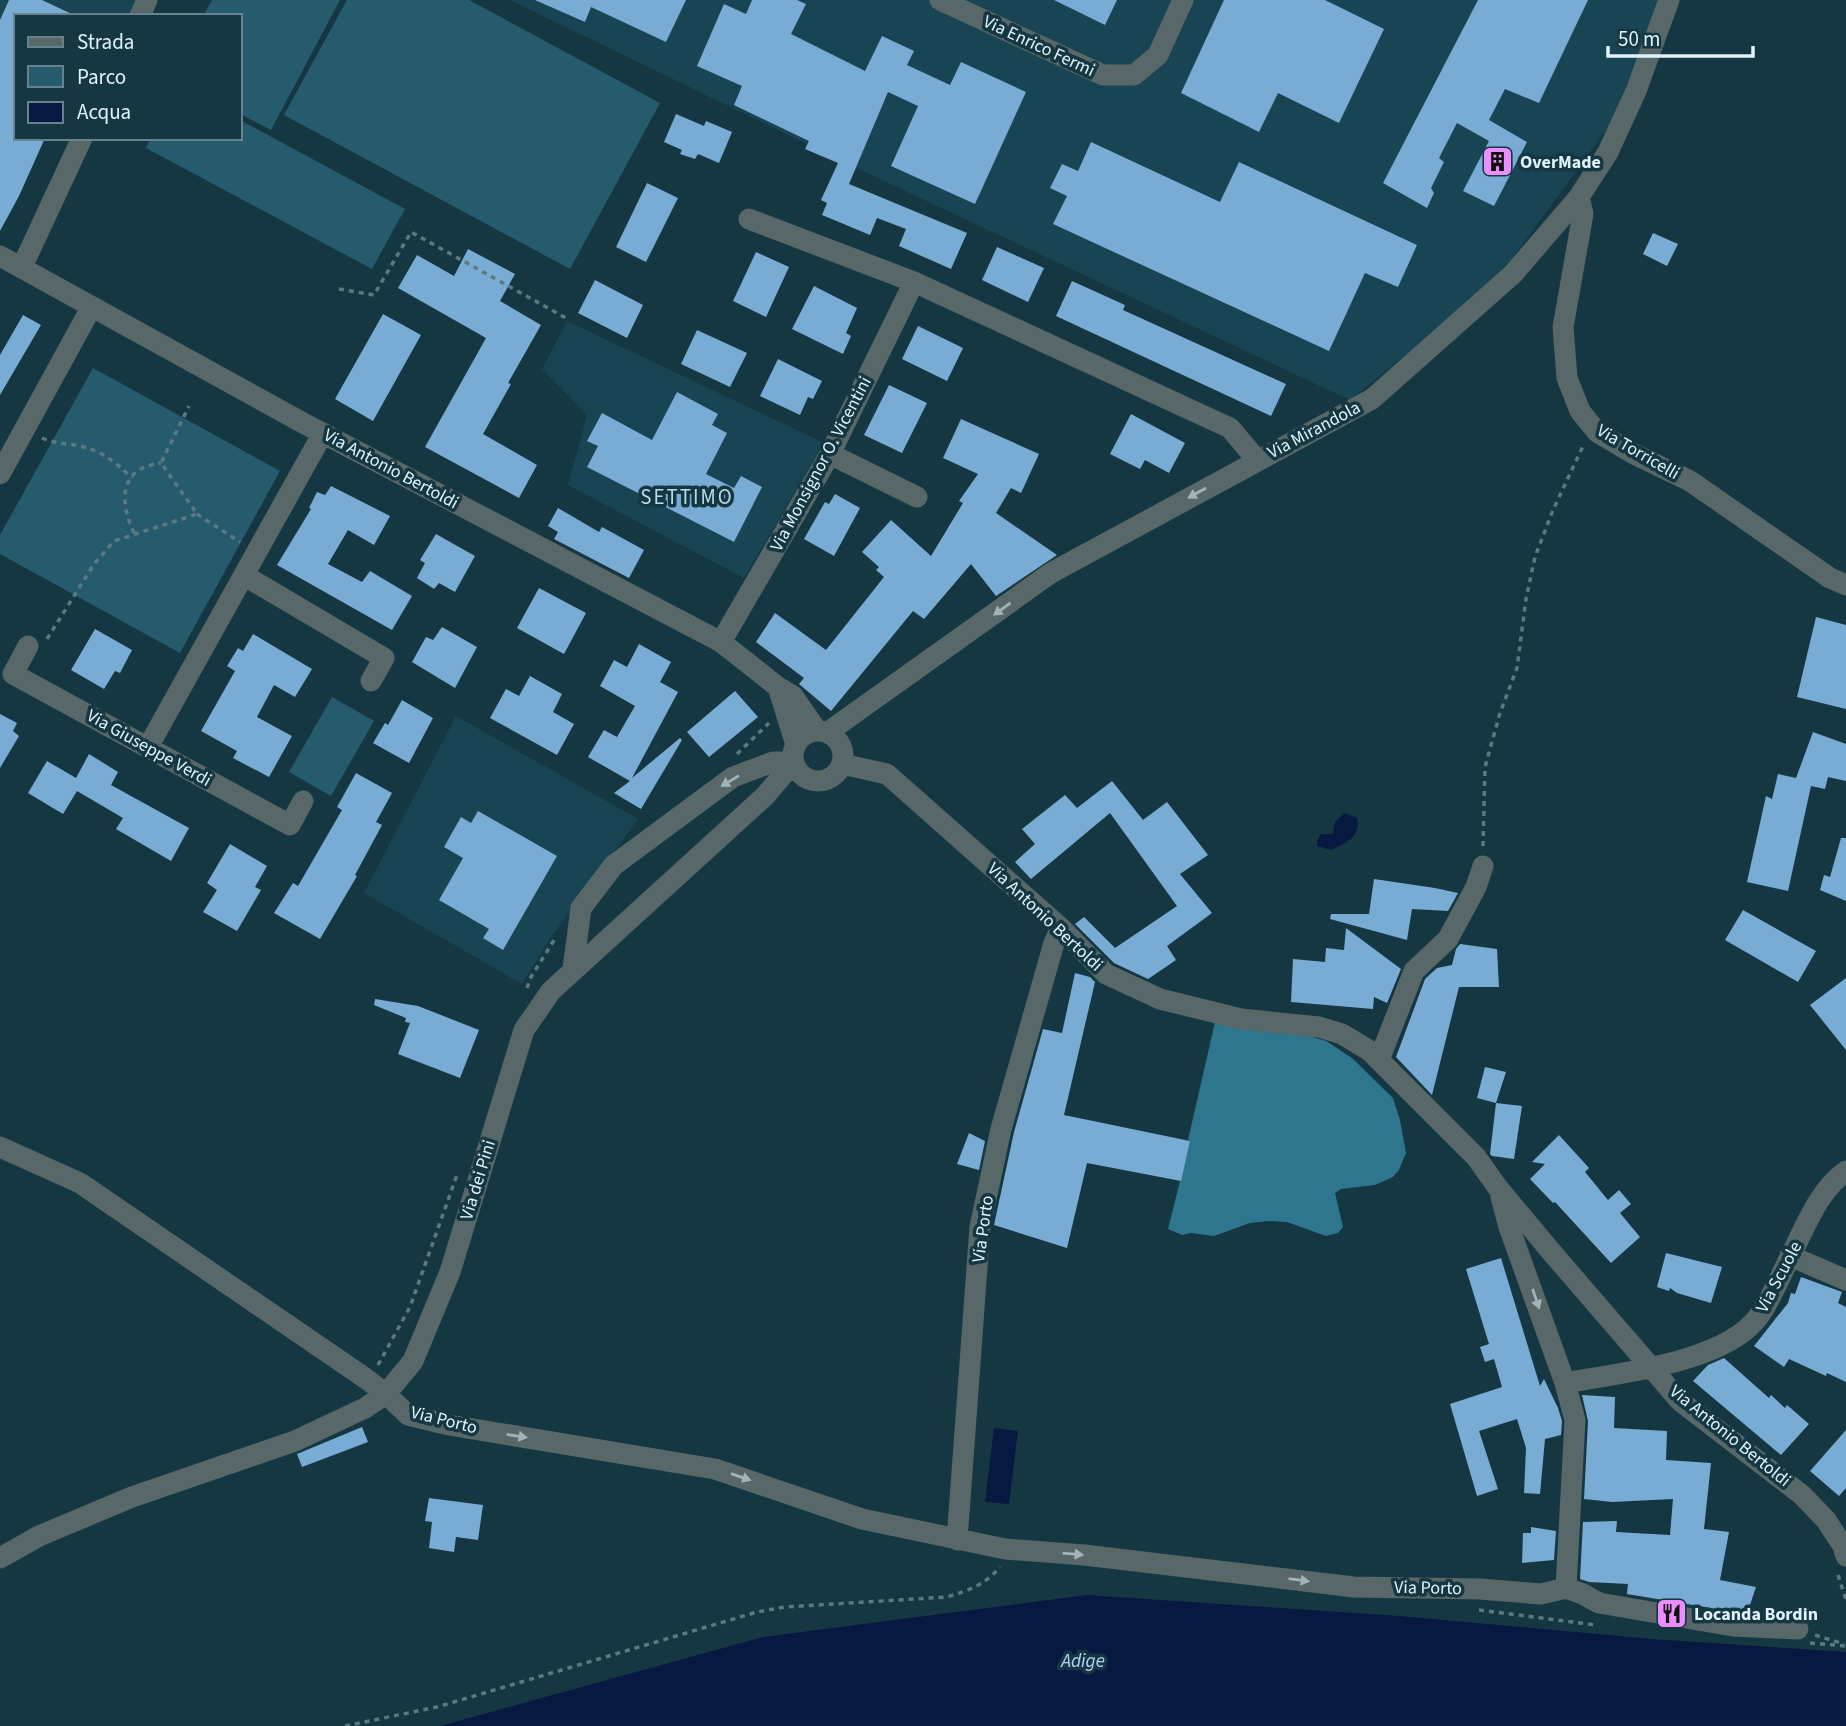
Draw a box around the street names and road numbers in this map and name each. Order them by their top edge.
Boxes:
street label: Via Enrico Fermi [979,9,1099,83]
street label: Via Monsignor O. Vicentini [764,372,878,556]
street label: Via Mirandola [1263,395,1365,465]
street label: Via Torricelli [1592,418,1684,486]
street label: Via Antonio Bertoldi [319,423,463,515]
street label: Via Giuseppe Verdi [82,703,216,793]
street label: Via Antonio Bertoldi [982,857,1108,977]
street label: Via dei Pini [454,1137,502,1223]
street label: Via Porto [966,1194,1000,1264]
street label: Via Scuole [1750,1237,1808,1317]
street label: Via Antonio Bertoldi [1664,1379,1796,1493]
street label: Via Porto [408,1400,480,1440]
street label: Via Porto [1394,1575,1462,1601]

